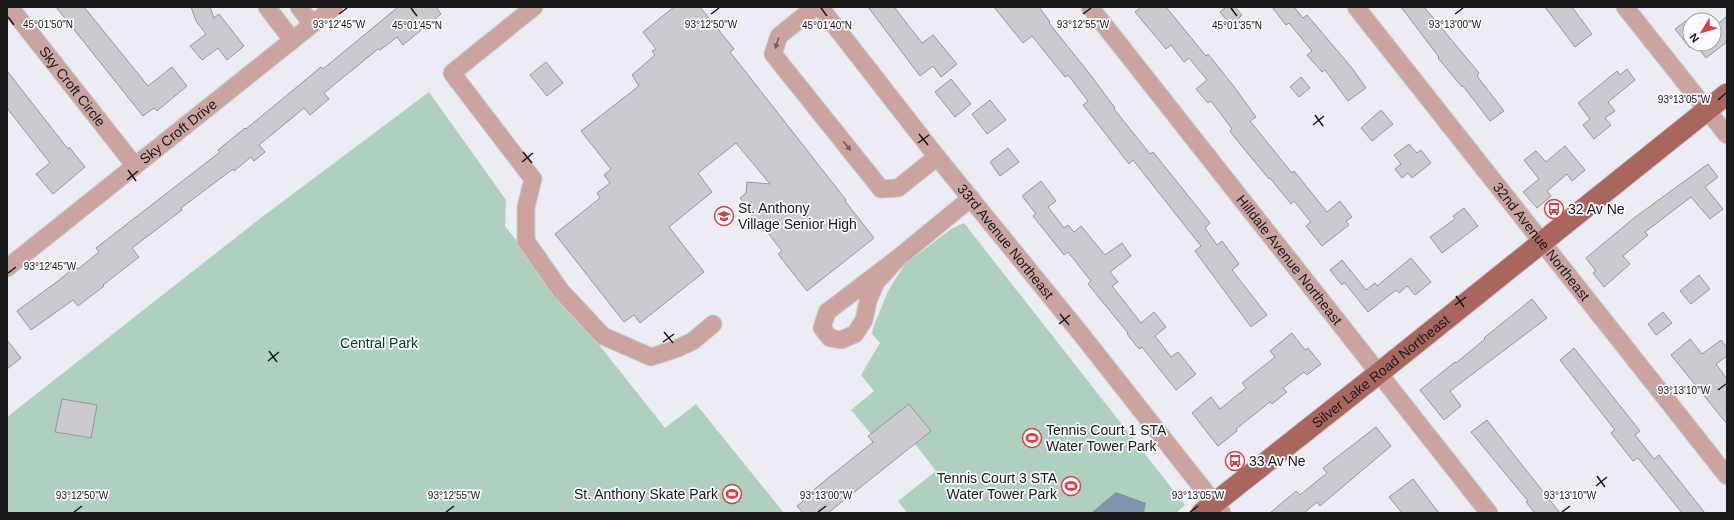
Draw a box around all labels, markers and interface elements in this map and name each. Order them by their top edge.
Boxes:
north arrow [1682,12,1722,52]
text: 45°01'50"N [23,19,73,30]
text: 93°12'45"W [313,19,366,30]
text: 93°12'50"W [685,19,738,30]
text: 93°12'55"W [1057,19,1110,30]
text: 93°13'00"W [1429,19,1482,30]
text: 45°01'45"N [392,20,442,31]
text: 45°01'40"N [802,20,852,31]
text: 45°01'35"N [1212,20,1262,31]
text: N [1687,31,1701,45]
one-way arrow [774,37,780,49]
street label: Sky Croft Circle [36,43,109,130]
text: 93°13'05"W [1658,94,1711,105]
street label: Sky Croft Drive [136,96,220,167]
one-way arrow [843,141,852,152]
street label: 32nd Avenue Northeast [1490,179,1593,304]
street label: 33rd Avenue Northeast [954,181,1057,302]
street label: Hilldale Avenue Northeast [1233,192,1346,328]
bus stop icon: 32 Av Ne [1543,198,1565,220]
place label: St. Anthony Village Senior High [738,200,857,232]
place label: 32 Av Ne [1568,201,1625,217]
school or university icon: St. Anthony Village Senior High [713,205,735,227]
text: 93°12'45"W [24,261,77,272]
street label: Silver Lake Road Northeast [1309,312,1453,431]
park label: Central Park [340,335,419,351]
text: 93°13'10"W [1658,385,1711,396]
place label: Tennis Court 1 STA Water Tower Park [1046,422,1167,454]
sports icon: Tennis Court 1 STA Water Tower Park [1021,427,1043,449]
bus stop icon: 33 Av Ne [1224,450,1246,472]
place label: 33 Av Ne [1249,453,1306,469]
place label: Tennis Court 3 STA Water Tower Park [937,470,1058,502]
sports icon: Tennis Court 3 STA Water Tower Park [1060,475,1082,497]
sports icon: St. Anthony Skate Park [721,483,743,505]
place label: St. Anthony Skate Park [574,486,719,502]
text: 93°12'50"W [56,490,109,501]
text: 93°12'55"W [428,490,481,501]
text: 93°13'00"W [800,490,853,501]
text: 93°13'05"W [1172,490,1225,501]
text: 93°13'10"W [1544,490,1597,501]

